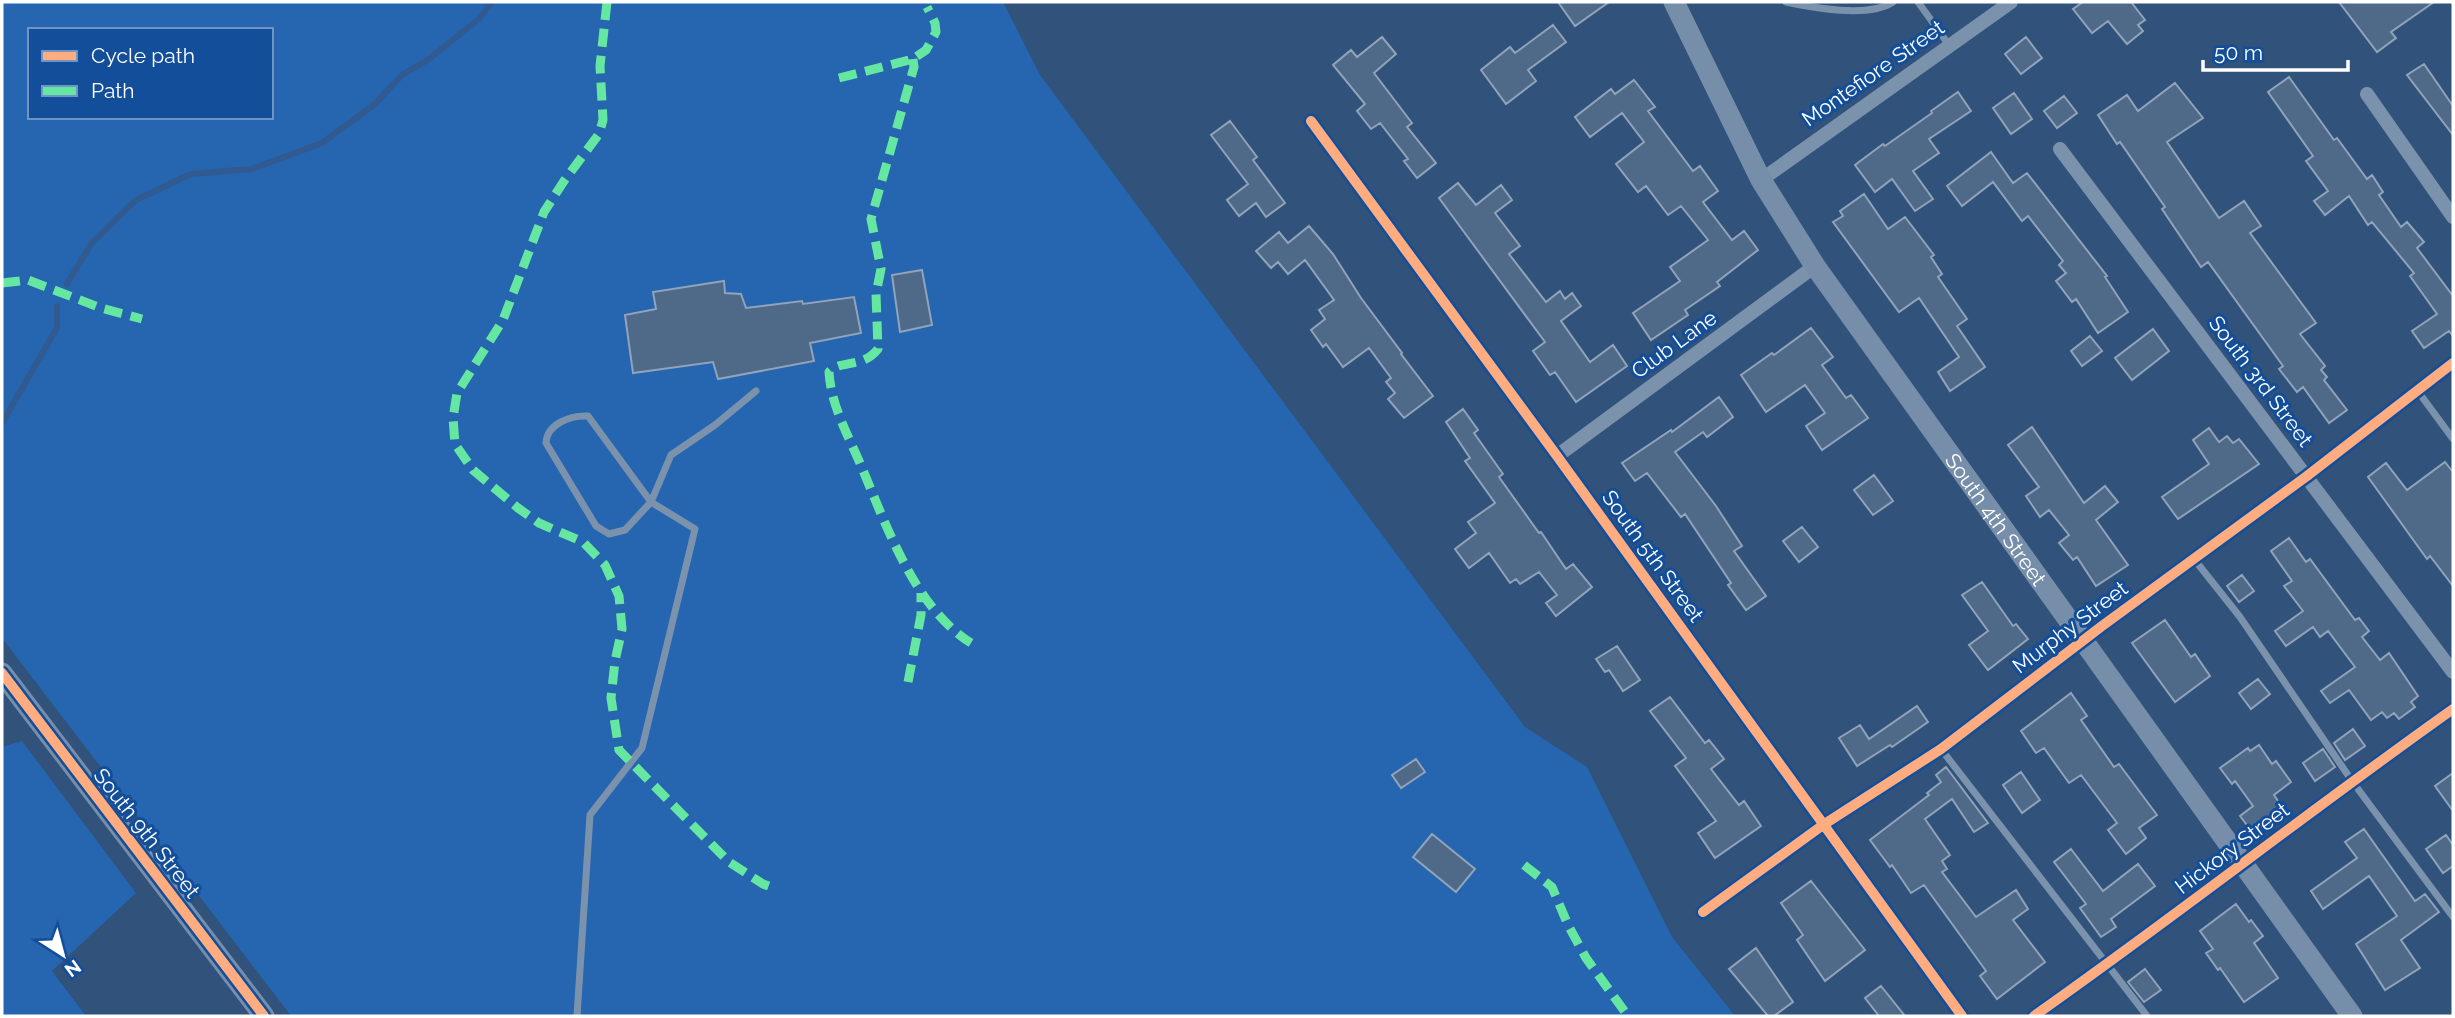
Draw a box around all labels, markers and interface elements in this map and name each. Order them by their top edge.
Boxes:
street label: Montefiore Street [1797,15,1949,131]
legend [28,28,273,119]
scale bar [2203,28,2348,72]
text: 50 m [2214,40,2263,65]
text: Cycle path [91,43,195,68]
text: Path [91,78,135,103]
street label: Club Lane [1627,305,1721,383]
street label: South 3rd Street [2204,311,2318,451]
street label: South 4th Street [1940,448,2052,590]
street label: South 5th Street [1597,485,1709,627]
street label: Murphy Street [2008,576,2132,678]
street label: South 9th Street [89,763,205,903]
street label: Hickory Street [2170,797,2294,899]
north arrow [28,920,98,990]
text: N [61,956,85,982]

